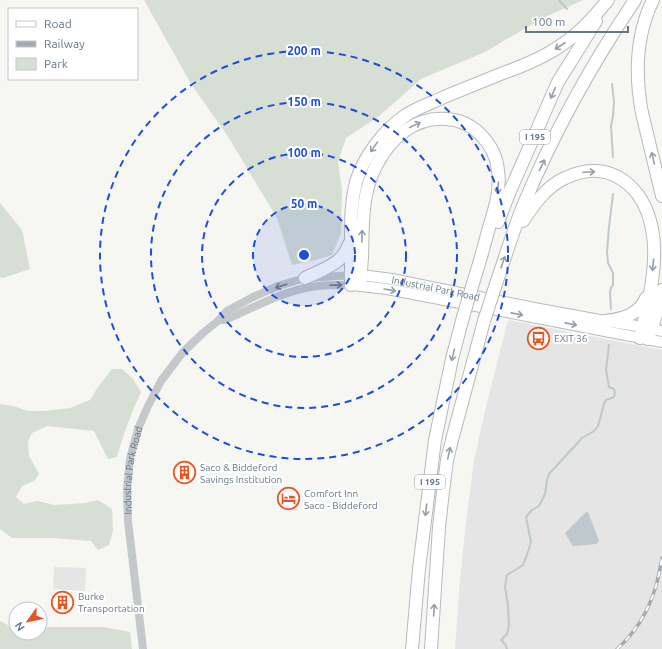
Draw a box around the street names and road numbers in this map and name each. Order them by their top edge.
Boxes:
road number: I 195 [520,130,550,144]
street label: Industrial Park Road [391,274,481,303]
street label: Industrial Park Road [122,425,145,515]
road number: I 195 [415,475,445,489]

